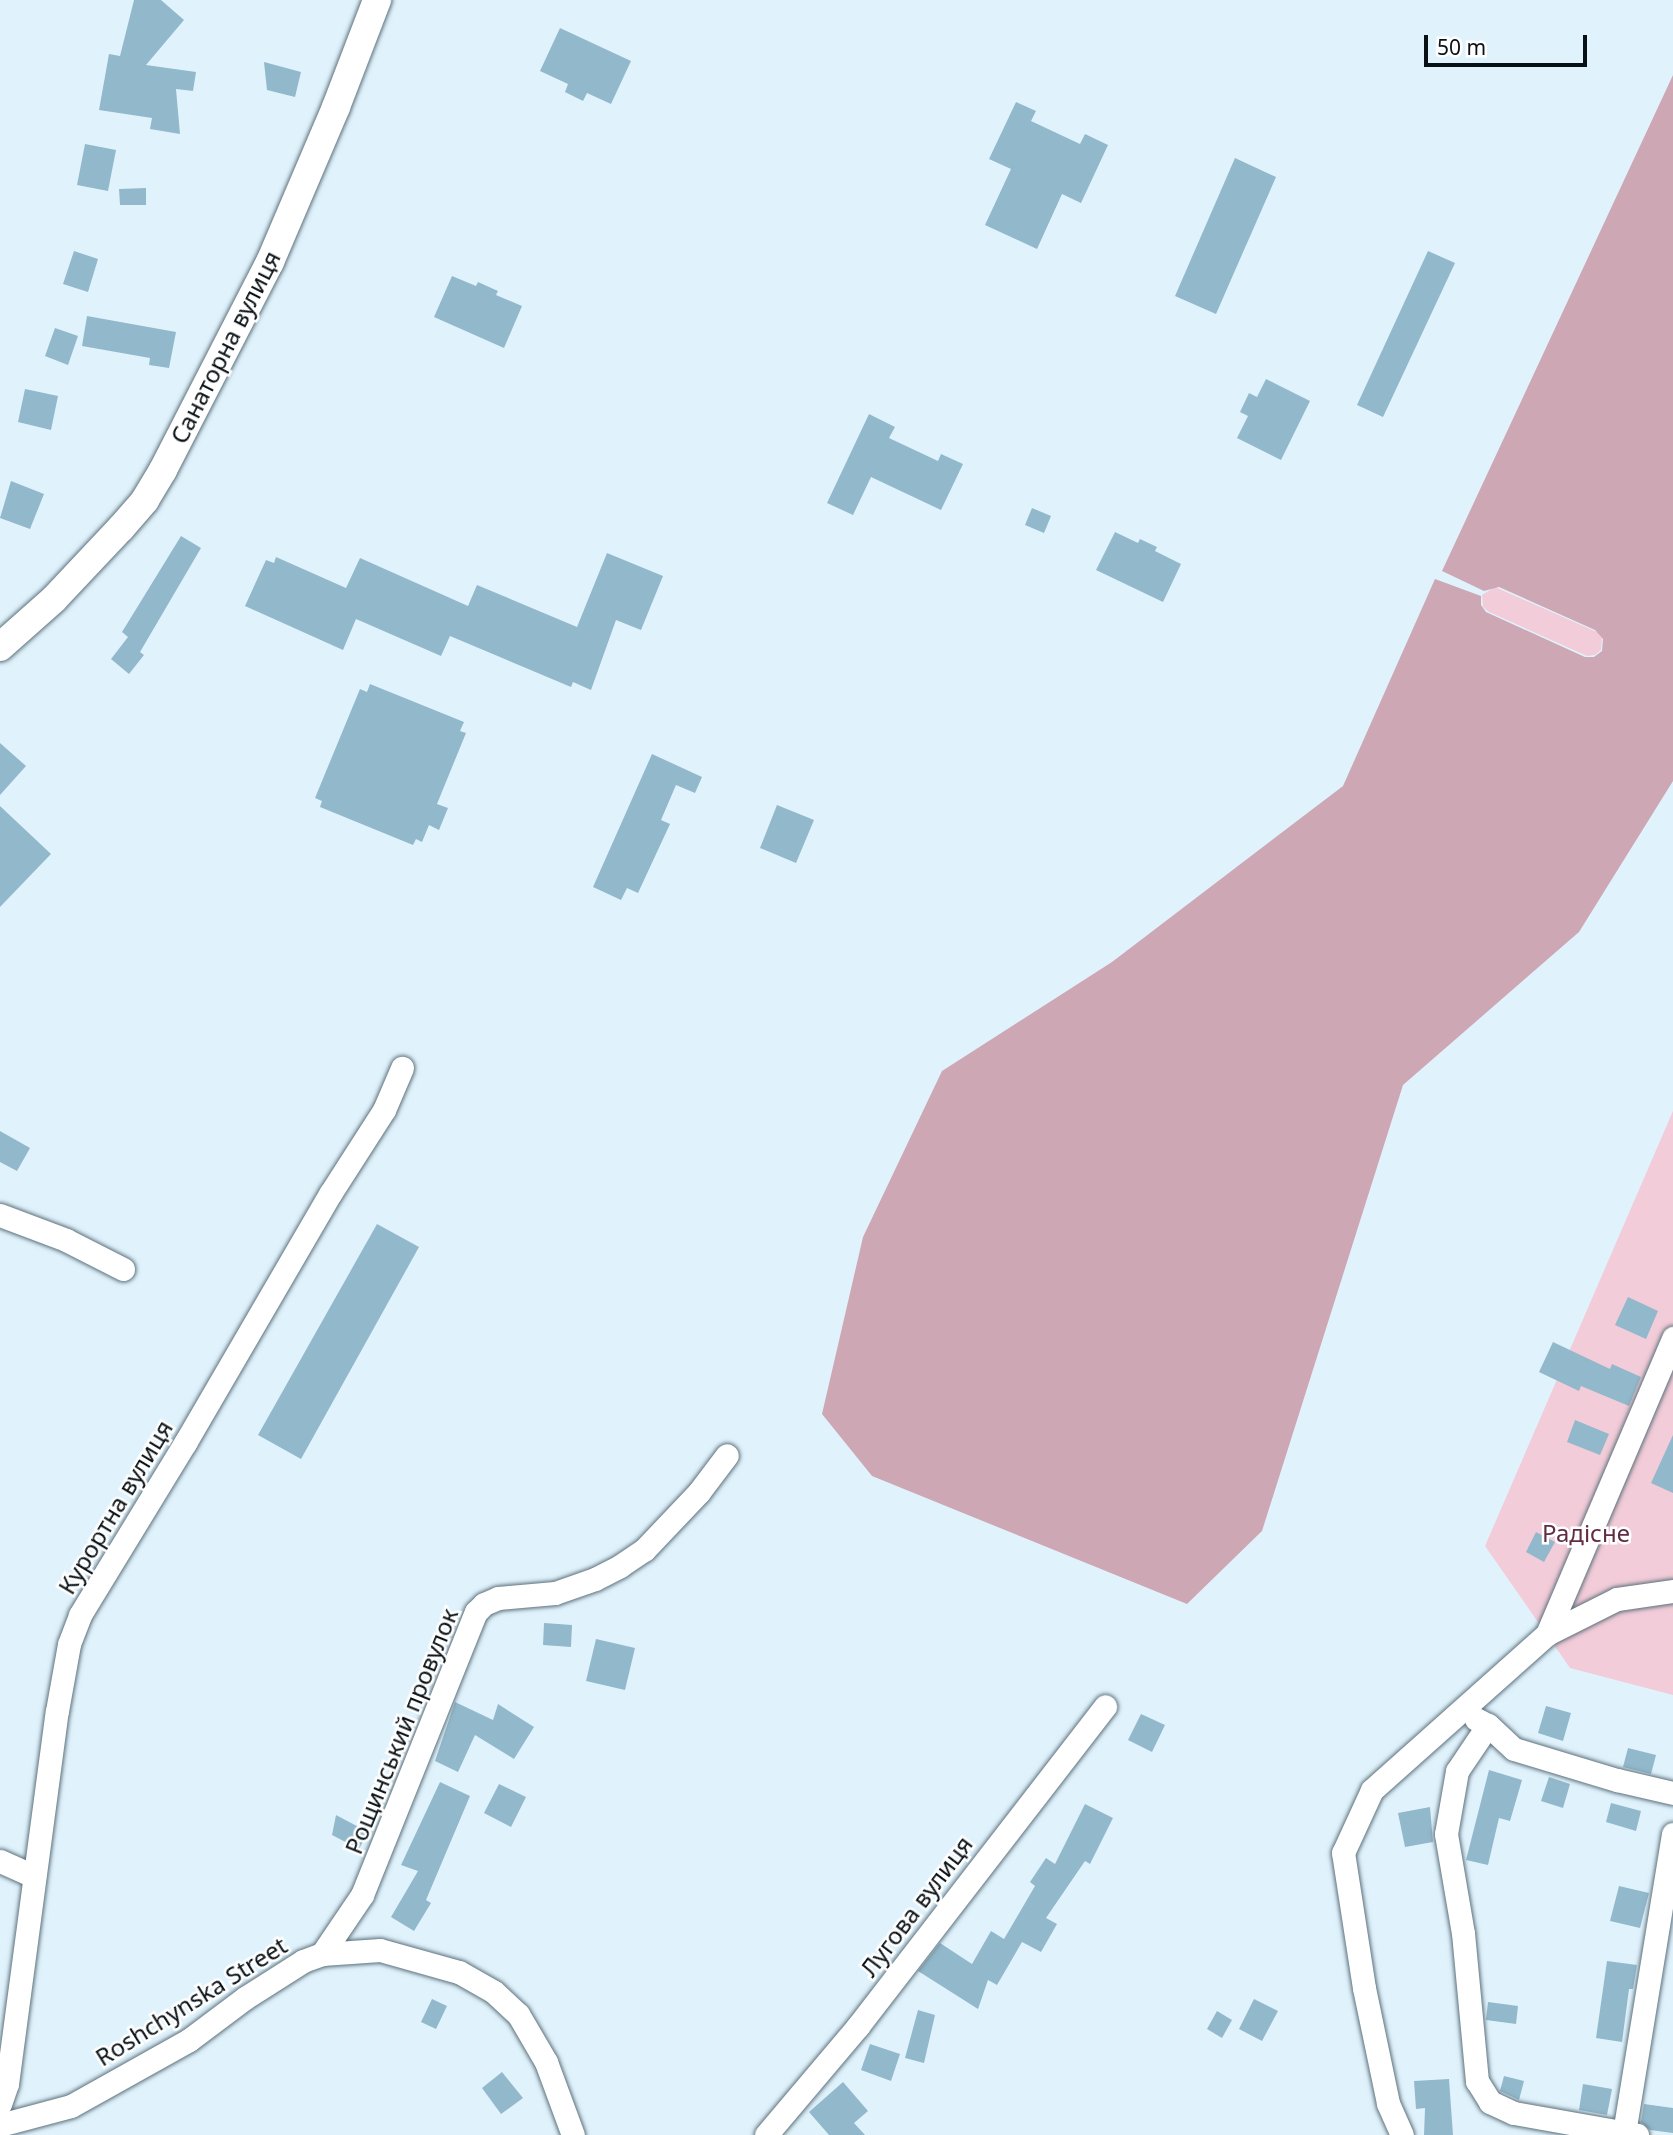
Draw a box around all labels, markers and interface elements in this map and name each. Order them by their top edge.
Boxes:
scale bar [1428,21,1591,65]
text: 50 m [1437,33,1486,61]
street label: Санаторна вулиця [164,246,286,448]
street label: Курортна вулиця [52,1415,178,1599]
park label: Радісне [1542,1519,1630,1547]
street label: Рощинський провулок [339,1604,463,1858]
street label: Лугова вулиця [854,1830,978,1982]
street label: Roshchynska Street [90,1930,292,2072]

